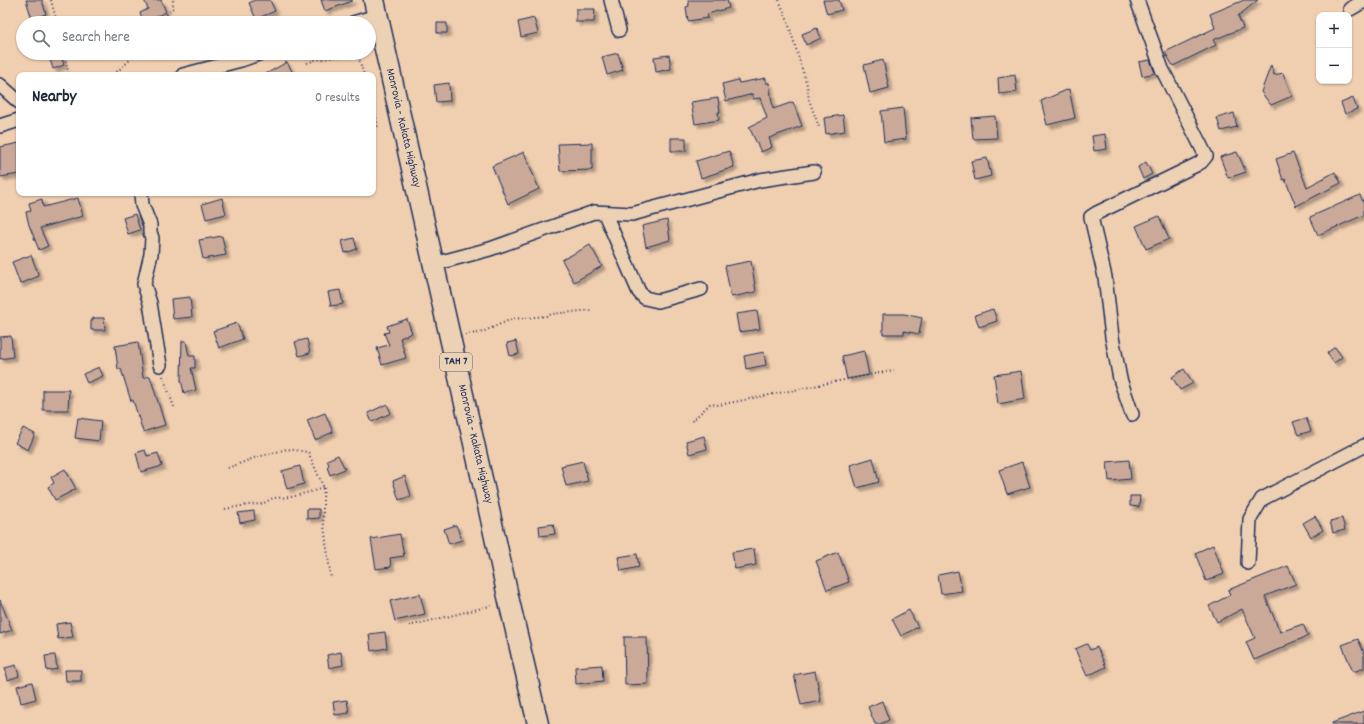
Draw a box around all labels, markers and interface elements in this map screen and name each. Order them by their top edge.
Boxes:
map controls [1316,12,1352,84]
button: + [1316,12,1352,48]
search box [16,16,376,60]
icon: search [30,27,52,49]
text: Search here [62,27,130,49]
button: − [1316,48,1352,84]
street label: Monrovia - Kakata Highway [381,67,425,190]
text: Nearby [32,86,76,110]
text: 0 results [315,89,360,108]
road number: TAH 7 [440,353,472,371]
street label: Monrovia - Kakata Highway [453,383,497,506]

